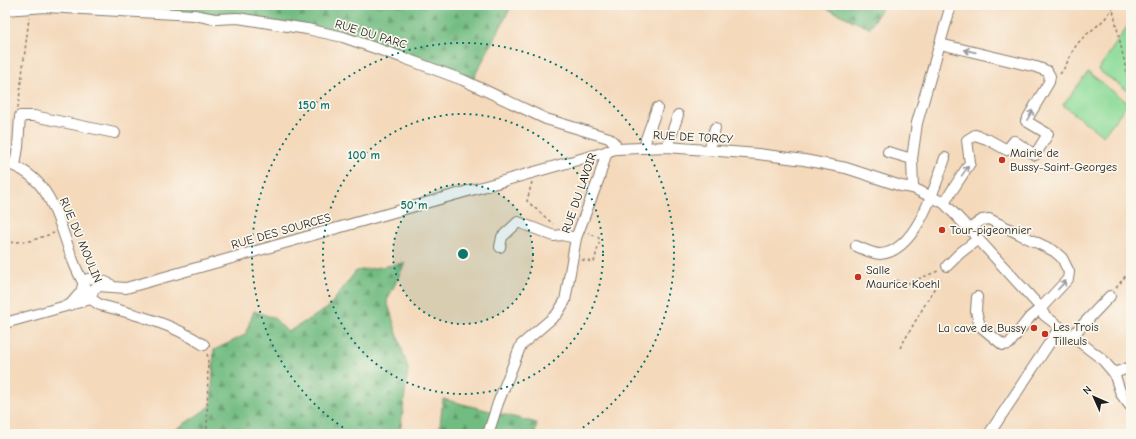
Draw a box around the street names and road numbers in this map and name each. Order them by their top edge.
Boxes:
street label: RUE DU PARC [333,16,409,52]
street label: RUE DE TORCY [652,128,734,146]
street label: RUE DU LAVOIR [559,151,599,235]
street label: RUE DU MOULIN [57,195,105,285]
street label: RUE DES SOURCES [230,210,333,252]

